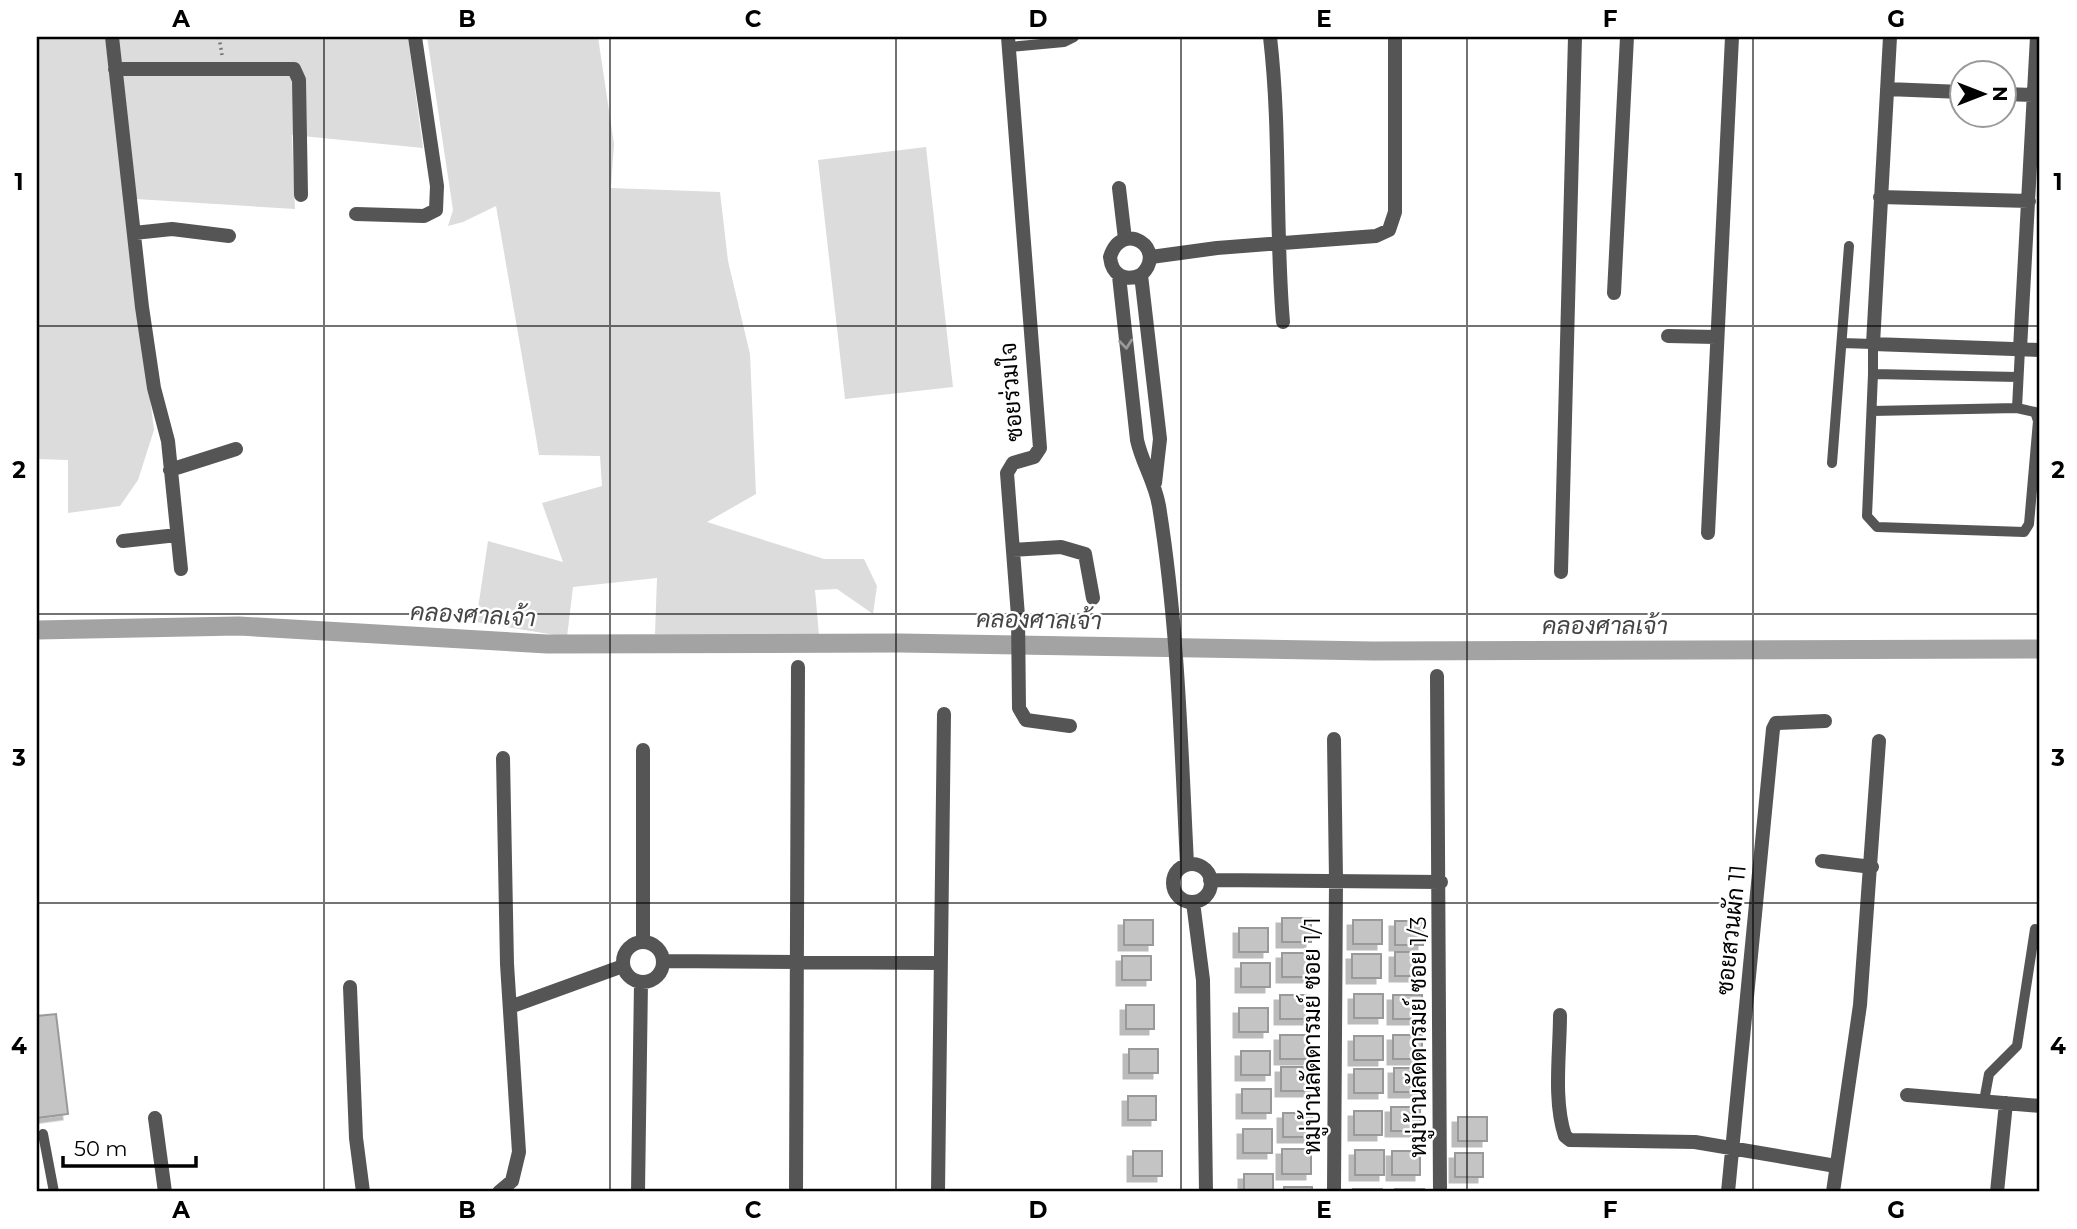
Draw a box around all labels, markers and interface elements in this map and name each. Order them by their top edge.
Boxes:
text: A [171,5,190,33]
text: B [458,5,476,33]
text: C [745,5,762,33]
text: D [1029,5,1048,33]
text: E [1316,5,1332,33]
text: F [1603,5,1618,33]
text: G [1887,5,1905,33]
north arrow [1948,60,2018,130]
text: N [1988,86,2011,102]
text: 1 [14,168,24,196]
text: 1 [2053,168,2063,196]
one-way arrow [1118,338,1133,350]
street label: ซอยร่วมใจ [992,341,1028,443]
text: 2 [12,456,26,484]
text: 2 [2051,456,2065,484]
water label: คลองศาลเจ้า [409,597,537,632]
water label: คลองศาลเจ้า [976,604,1102,635]
water label: คลองศาลเจ้า [1542,611,1668,640]
text: 3 [11,744,26,772]
text: 3 [2050,744,2065,772]
street label: ซอยสวนผัก 11 [1710,864,1752,996]
street label: หมู่บ้านลัดดารมย์ ซอย 1/3 [1402,916,1435,1158]
street label: หมู่บ้านลัดดารมย์ ซอย 1/1 [1296,917,1329,1155]
text: 4 [11,1032,27,1060]
text: 4 [2050,1032,2066,1060]
scale bar [63,1124,196,1168]
text: 50 m [74,1136,128,1161]
text: A [171,1196,190,1224]
text: B [458,1196,476,1224]
text: C [745,1196,762,1224]
text: D [1029,1196,1048,1224]
text: E [1316,1196,1332,1224]
text: F [1603,1196,1618,1224]
text: G [1887,1196,1905,1224]

